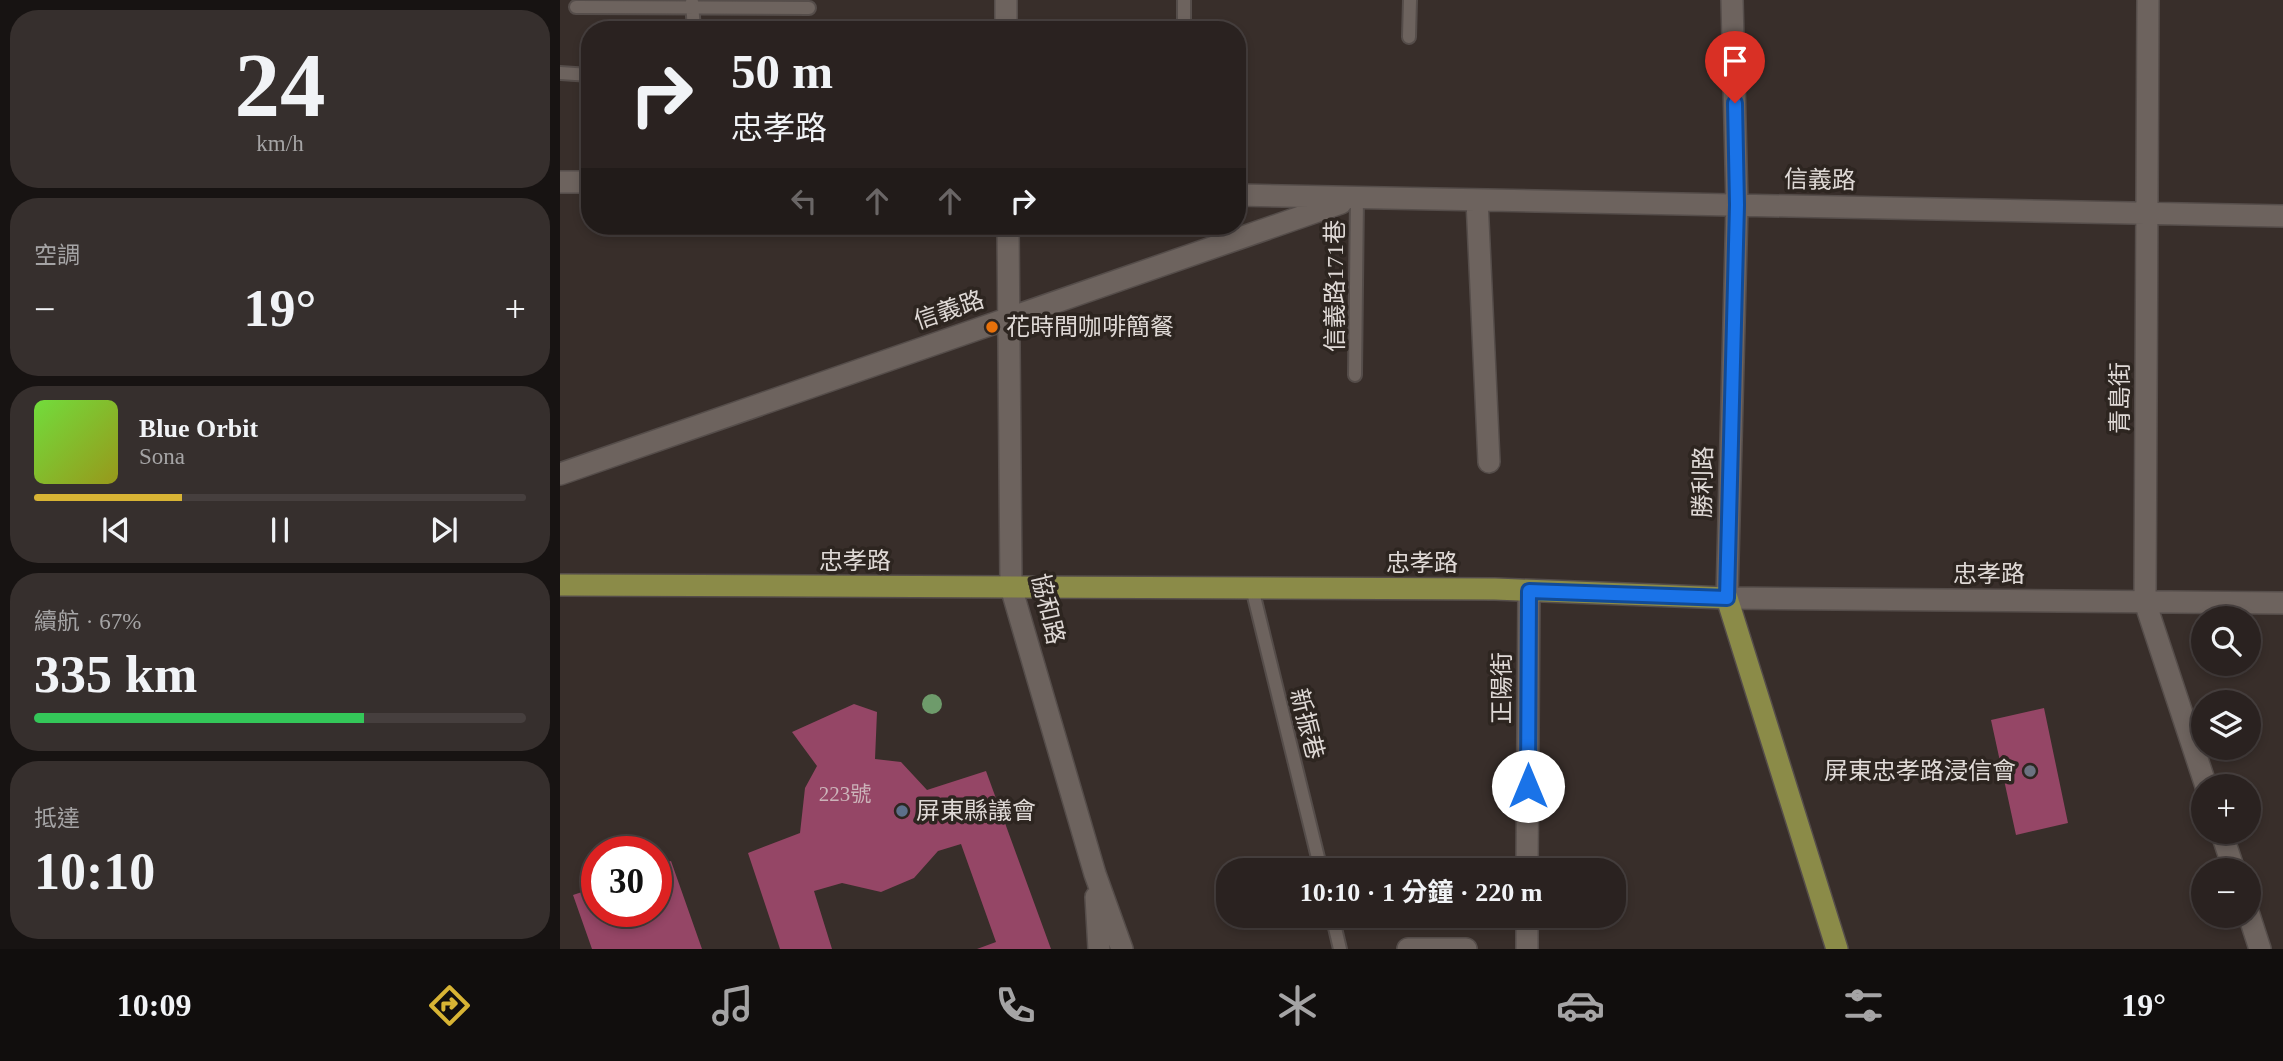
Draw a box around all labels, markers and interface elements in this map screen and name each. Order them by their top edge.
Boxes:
pin [1705,31,1765,103]
text: 24 [235,35,326,136]
icon: arrive [1716,42,1754,80]
text: 50 m [731,44,833,99]
icon: right [616,49,707,140]
text: 忠孝路 [731,110,827,146]
text: km/h [256,131,304,156]
street label: 信義路 [1784,166,1856,194]
icon: left [785,182,823,220]
icon: ahead [858,182,896,220]
icon: ahead [931,182,969,220]
icon: right [1004,182,1042,220]
street label: 信義路171巷 [1322,220,1348,352]
text: 空調 [34,243,80,268]
text: 19° [244,280,316,337]
street label: 信義路 [911,286,987,334]
text: − [34,288,55,330]
text: + [505,288,526,330]
place label: 花時間咖啡簡餐 [1006,314,1174,340]
marker: 花時間咖啡簡餐 [984,319,1000,335]
street label: 青島街 [2107,362,2133,434]
text: Blue Orbit [139,414,258,443]
text: Sona [139,444,185,469]
street label: 勝利路 [1689,446,1717,518]
icon: previous [97,511,135,549]
icon: pause [261,511,299,549]
icon: next [425,511,463,549]
street label: 忠孝路 [819,548,891,574]
street label: 忠孝路 [1386,550,1458,576]
street label: 忠孝路 [1953,561,2025,587]
street label: 協和路 [1027,571,1069,647]
map controls [2191,606,2261,928]
button: search [2191,606,2261,676]
text: 續航 · 67% [34,609,141,634]
text: 335 km [34,646,197,703]
street label: 正陽街 [1489,652,1515,724]
street label: 新振巷 [1286,686,1328,762]
button: layers [2191,690,2261,760]
position arrow [1491,749,1565,823]
place label: 屏東忠孝路浸信會 [1824,758,2016,784]
marker: 屏東忠孝路浸信會 [2022,763,2038,779]
button: + [2191,774,2261,844]
house number: 223號 [819,782,871,806]
place label: 屏東縣議會 [916,798,1036,824]
marker: 屏東縣議會 [894,803,910,819]
text: 抵達 [34,806,80,831]
speed limit sign: 30 [581,836,672,927]
text: 10:10 [34,843,155,900]
button: − [2191,858,2261,928]
text: 10:10 · 1 分鐘 · 220 m [1300,878,1542,907]
icon: directions [425,981,474,1030]
icon: music [708,981,757,1030]
icon: phone [991,981,1040,1030]
icon: climate [1273,981,1322,1030]
icon: car [1556,981,1605,1030]
icon: filters [1839,981,1888,1030]
text: 10:09 [117,987,192,1023]
text: 19° [2121,987,2166,1023]

